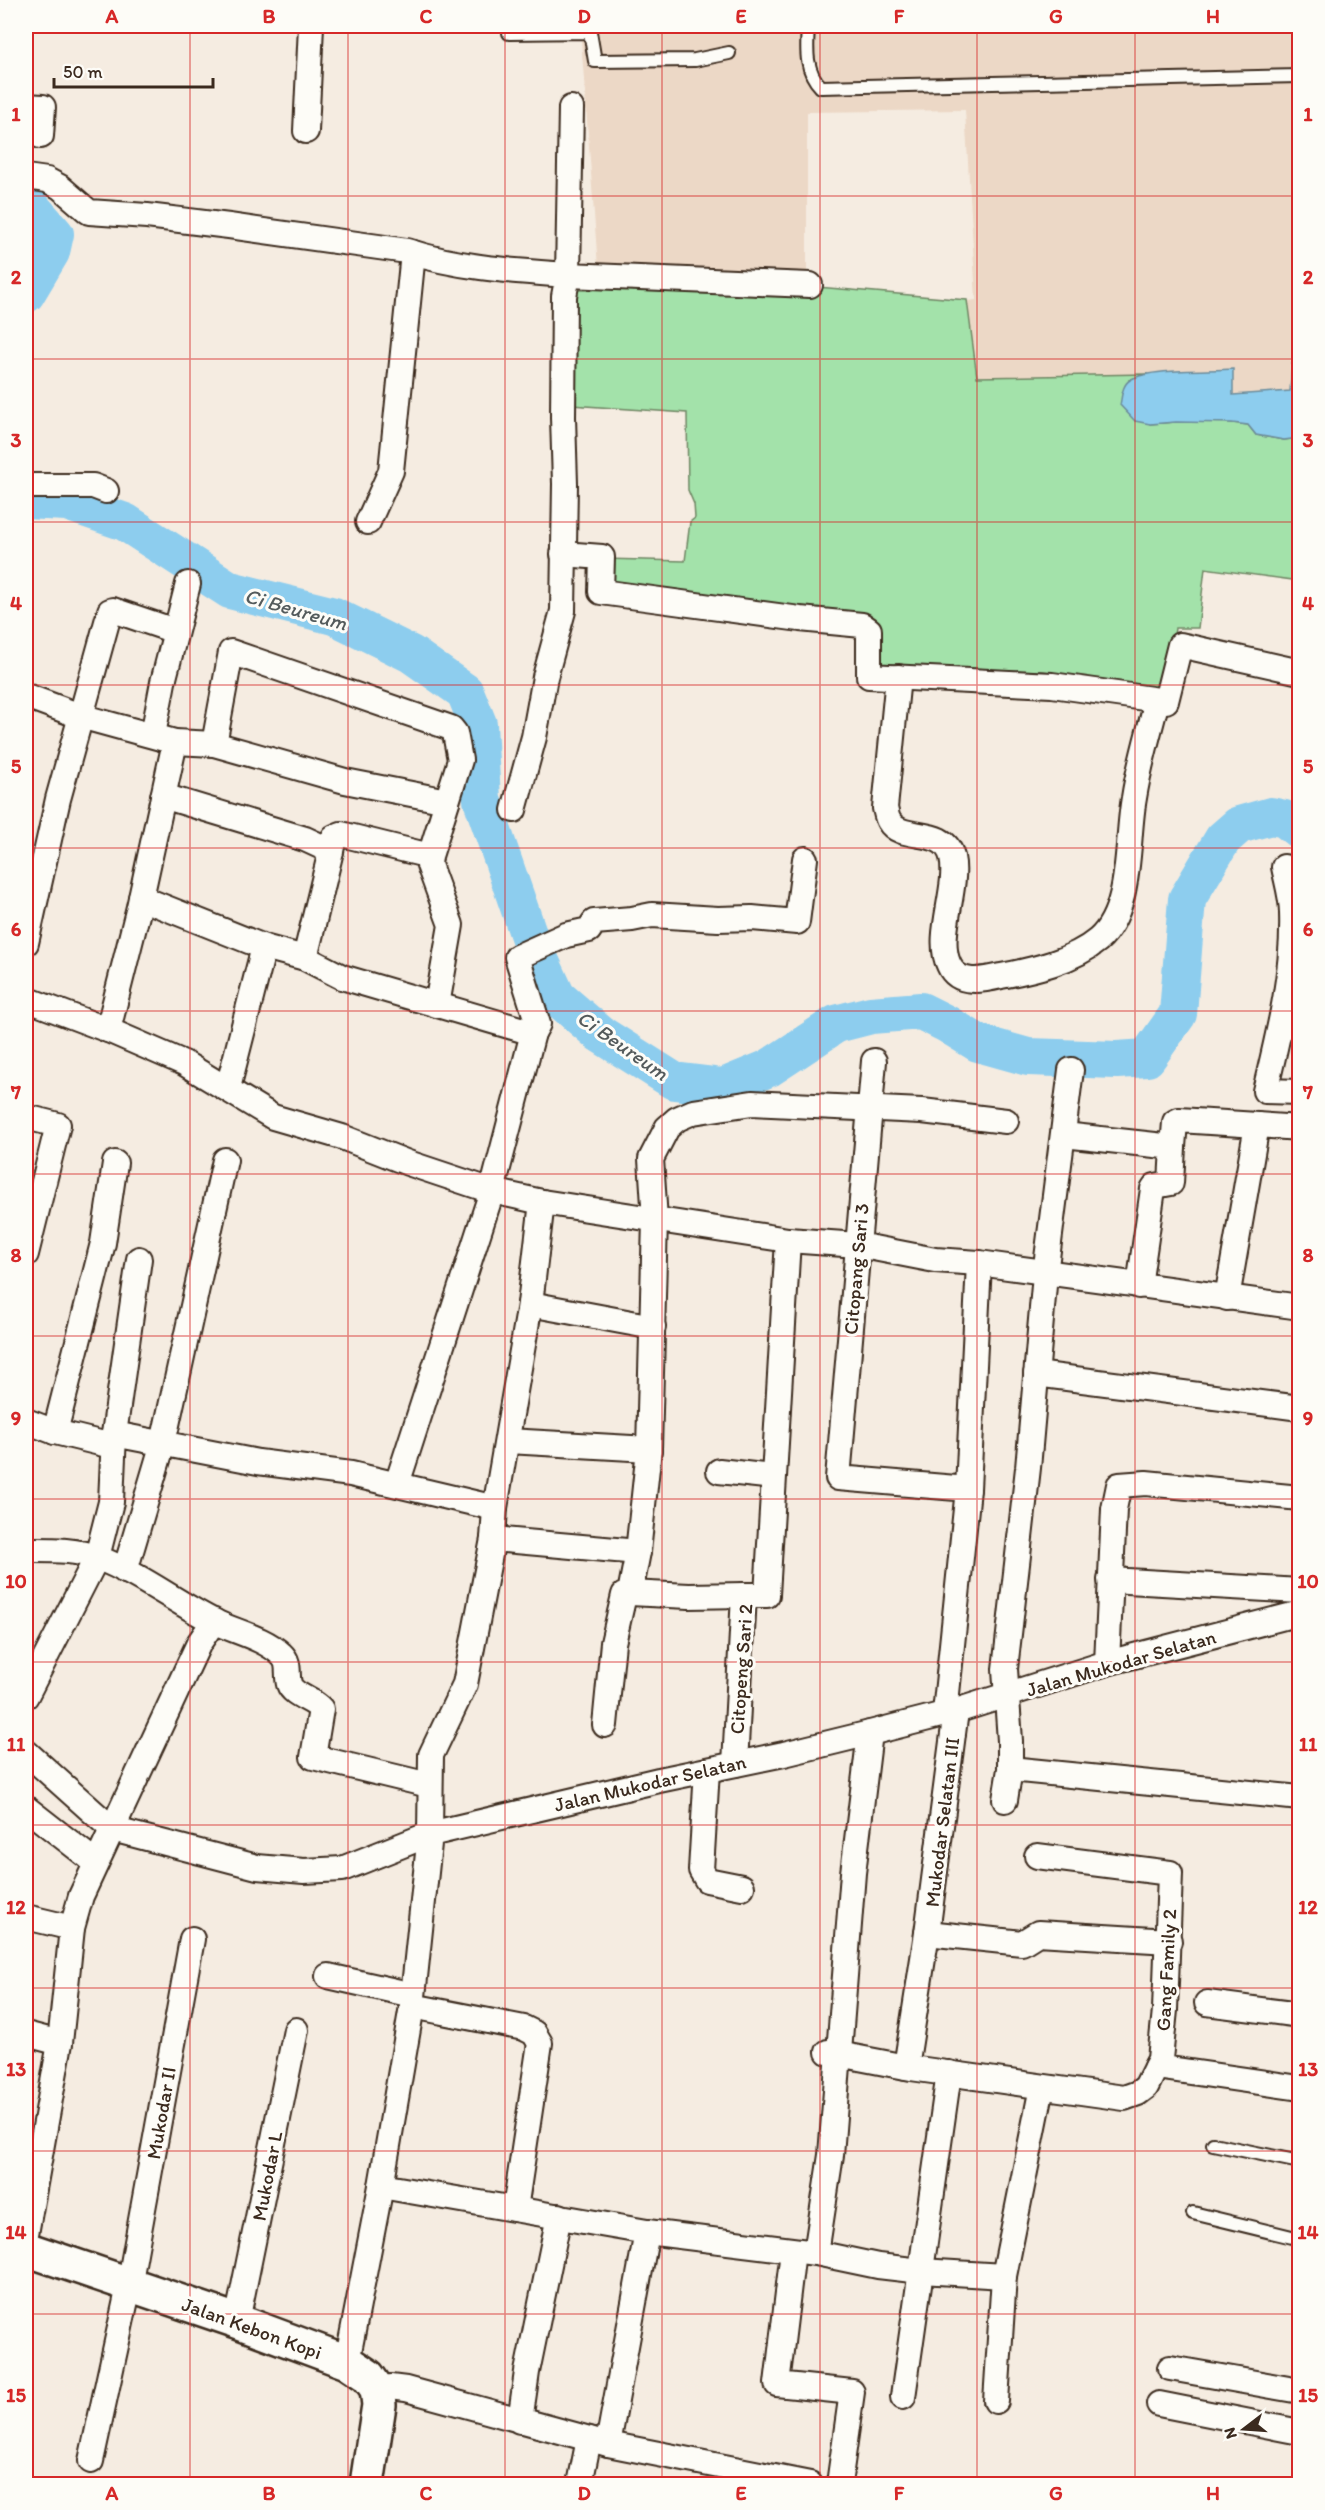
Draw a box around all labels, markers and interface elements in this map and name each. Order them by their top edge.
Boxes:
text: A [105,4,119,28]
text: B [263,4,276,28]
text: C [420,4,433,28]
text: D [577,4,591,28]
text: E [735,4,747,28]
text: F [894,4,905,28]
text: G [1049,4,1063,28]
text: H [1206,4,1220,28]
scale bar [54,51,213,89]
text: 50 m [63,61,103,83]
text: 1 [11,102,21,126]
text: 1 [1303,102,1313,126]
text: 2 [11,265,22,289]
text: 2 [1303,265,1314,289]
text: 3 [11,428,22,452]
text: 3 [1303,428,1314,452]
water label: Ci Beureum [242,582,350,636]
text: 4 [10,591,22,615]
text: 4 [1302,591,1314,615]
text: 5 [11,754,22,778]
text: 5 [1303,754,1314,778]
text: 6 [11,917,22,941]
text: 6 [1303,917,1314,941]
water label: Ci Beureum [573,1005,673,1085]
text: 7 [10,1080,21,1104]
text: 7 [1302,1080,1313,1104]
street label: Citopang Sari 3 [838,1202,874,1336]
text: 8 [11,1243,22,1267]
text: 8 [1303,1243,1314,1267]
text: 9 [11,1406,21,1430]
text: 9 [1303,1406,1313,1430]
text: 10 [5,1569,27,1593]
text: 10 [1297,1569,1319,1593]
street label: Citopeng Sari 2 [724,1603,758,1735]
street label: Jalan Mukodar Selatan [1023,1624,1219,1702]
text: 11 [7,1732,26,1756]
text: 11 [1299,1732,1318,1756]
street label: Mukodar Selatan III [920,1736,964,1908]
street label: Jalan Mukodar Selatan [552,1749,749,1817]
text: 12 [6,1895,26,1919]
text: 12 [1298,1895,1318,1919]
street label: Gang Family 2 [1151,1908,1181,2032]
text: 13 [6,2057,26,2081]
text: 13 [1298,2057,1318,2081]
street label: Mukodar II [141,2065,181,2161]
street label: Mukodar L [247,2129,287,2223]
text: 14 [5,2220,27,2244]
text: 14 [1297,2220,1319,2244]
street label: Jalan Kebon Kopi [179,2292,325,2364]
text: 15 [6,2383,26,2407]
text: 15 [1298,2383,1318,2407]
north arrow [1214,2399,1274,2459]
text: N [1219,2425,1241,2441]
text: A [105,2481,119,2505]
text: B [263,2481,276,2505]
text: C [420,2481,433,2505]
text: D [577,2481,591,2505]
text: E [735,2481,747,2505]
text: F [894,2481,905,2505]
text: G [1049,2481,1063,2505]
text: H [1206,2481,1220,2505]

